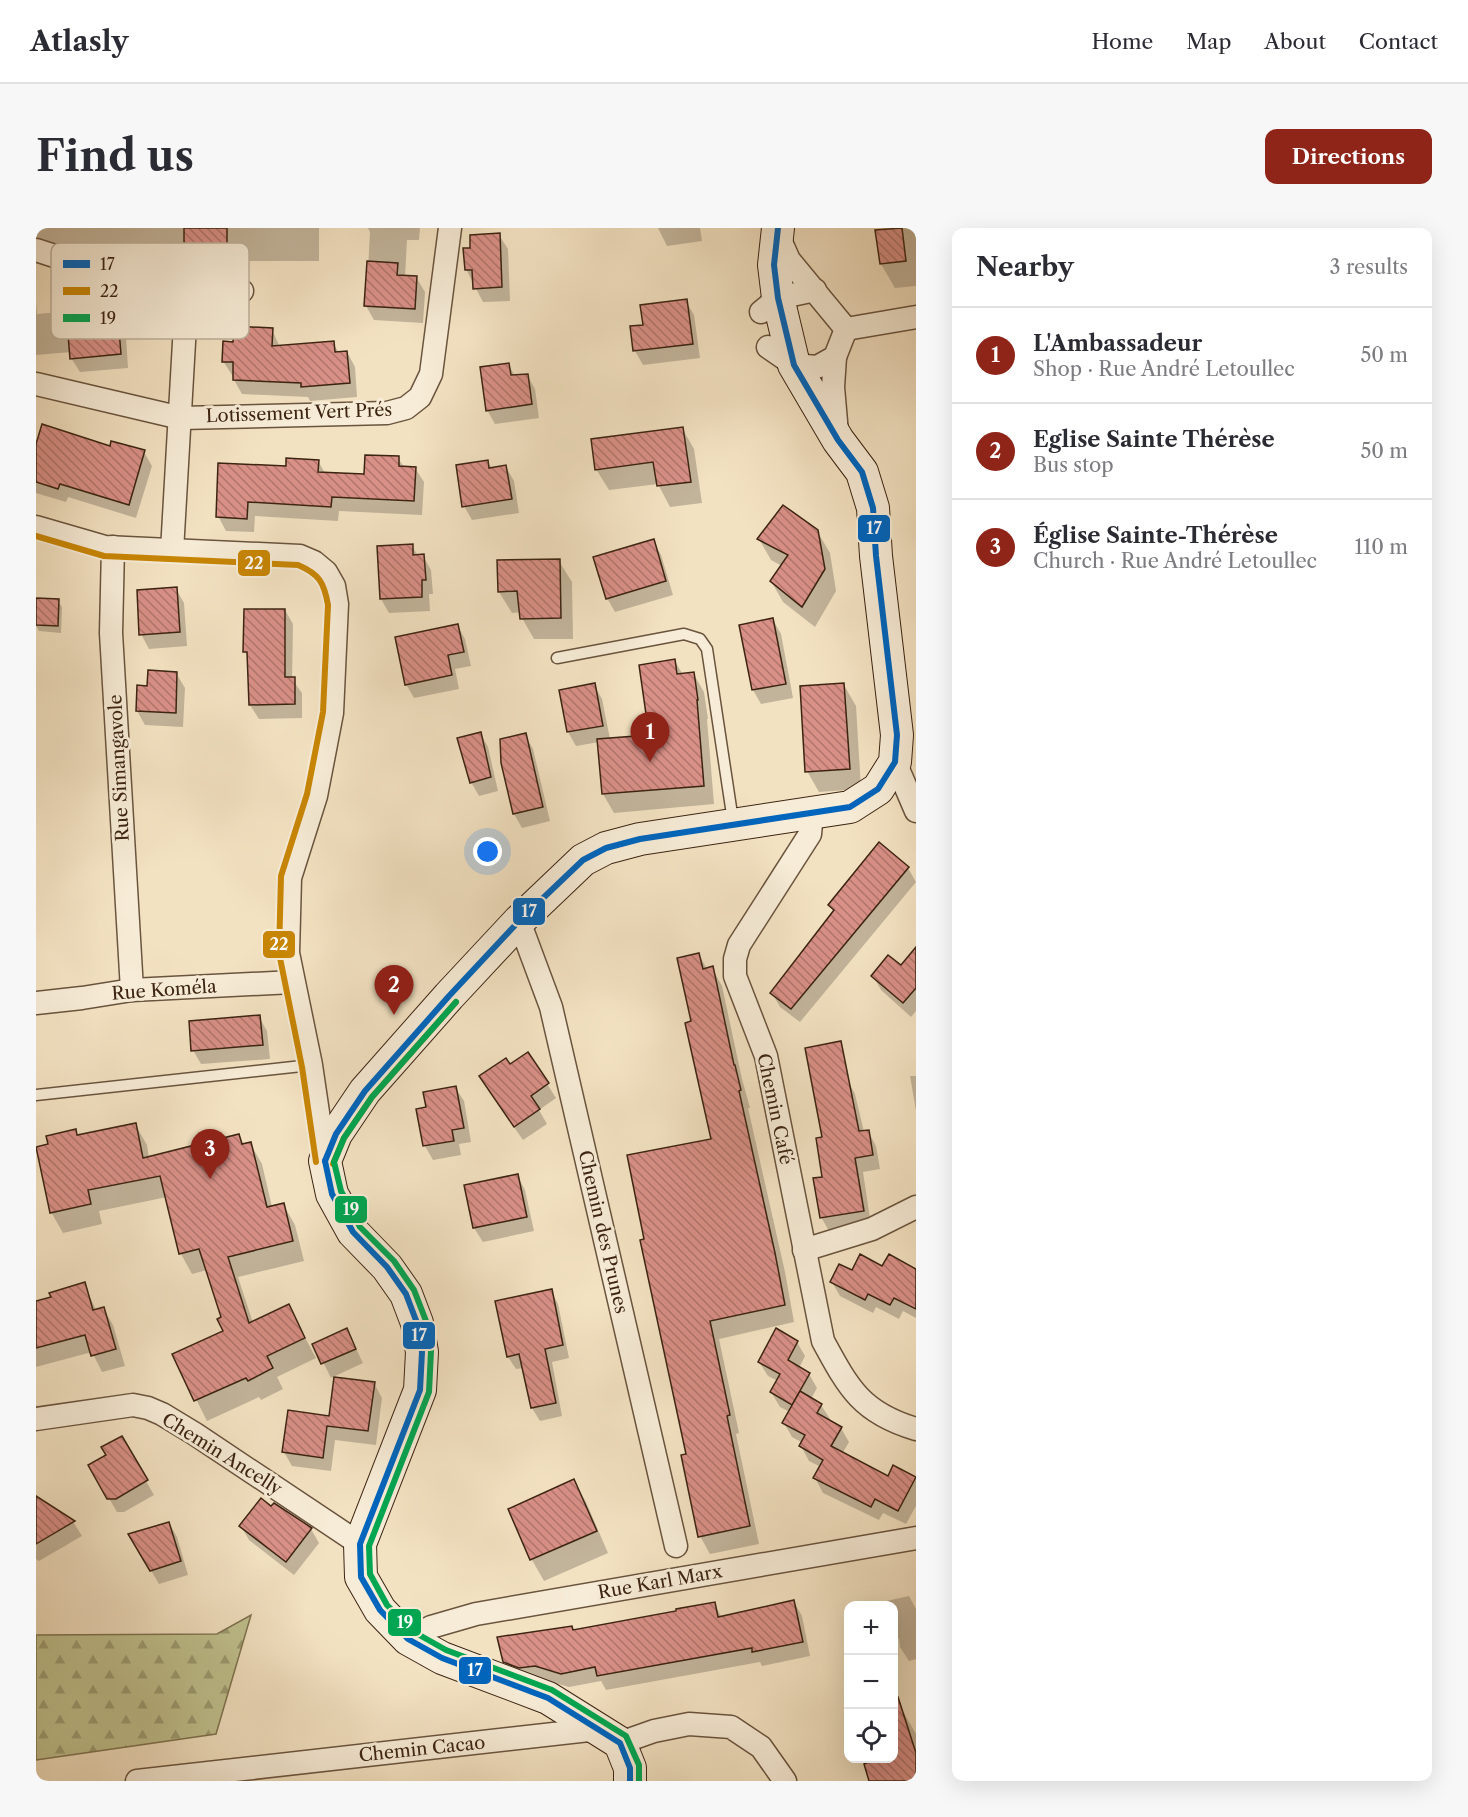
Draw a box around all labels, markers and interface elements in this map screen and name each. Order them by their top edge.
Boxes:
text: Atlasly [30,24,129,58]
text: Home [1092,29,1153,54]
text: Map [1186,29,1231,54]
text: About [1264,29,1326,54]
text: Contact [1359,29,1438,54]
button: Directions [1265,129,1432,184]
text: Find us [36,130,194,182]
legend [51,243,249,339]
text: Nearby [976,251,1074,283]
text: 17 [100,254,115,274]
text: 3 results [1330,255,1408,279]
text: 22 [100,281,118,301]
text: 19 [100,308,116,328]
text: L'Ambassadeur [1033,330,1202,357]
text: 1 [991,343,1000,367]
text: 50 m [1361,343,1408,367]
text: Shop · Rue André Letoullec [1033,357,1295,381]
street label: Lotissement Vert Prés [205,399,393,427]
text: Eglise Sainte Thérèse [1033,426,1275,453]
text: 2 [990,439,1001,463]
text: 50 m [1361,439,1408,463]
text: Bus stop [1033,453,1114,477]
line badge: 17 [857,514,891,543]
text: 17 [866,518,882,538]
text: Église Sainte-Thérèse [1033,522,1278,549]
text: 3 [990,535,1001,559]
text: 110 m [1355,535,1408,559]
line badge: 22 [237,549,271,577]
text: Church · Rue André Letoullec [1033,549,1317,573]
text: 22 [245,553,263,573]
street label: Rue Simangavole [104,694,134,842]
pin: 1 [630,712,670,762]
your location [473,837,502,866]
line badge: 17 [512,897,546,926]
text: 17 [521,901,537,921]
line badge: 22 [262,930,296,959]
text: 22 [270,934,288,954]
pin: 2 [374,966,414,1015]
street label: Rue Koméla [111,975,218,1005]
street label: Chemin Café [752,1051,798,1167]
pin: 3 [190,1130,230,1179]
street label: Chemin des Prunes [574,1148,632,1316]
line badge: 19 [334,1195,368,1224]
text: 19 [343,1199,359,1219]
line badge: 17 [402,1321,436,1350]
text: 17 [411,1325,427,1345]
street label: Chemin Ancelly [158,1408,287,1500]
street label: Rue Karl Marx [596,1560,724,1604]
map controls [844,1601,898,1763]
button: + [844,1601,898,1655]
line badge: 19 [387,1608,422,1637]
text: 19 [397,1612,413,1632]
button: − [844,1655,898,1709]
line badge: 17 [458,1656,492,1685]
text: 17 [467,1660,483,1680]
button: locate [844,1709,898,1763]
street label: Chemin Cacao [358,1731,486,1767]

